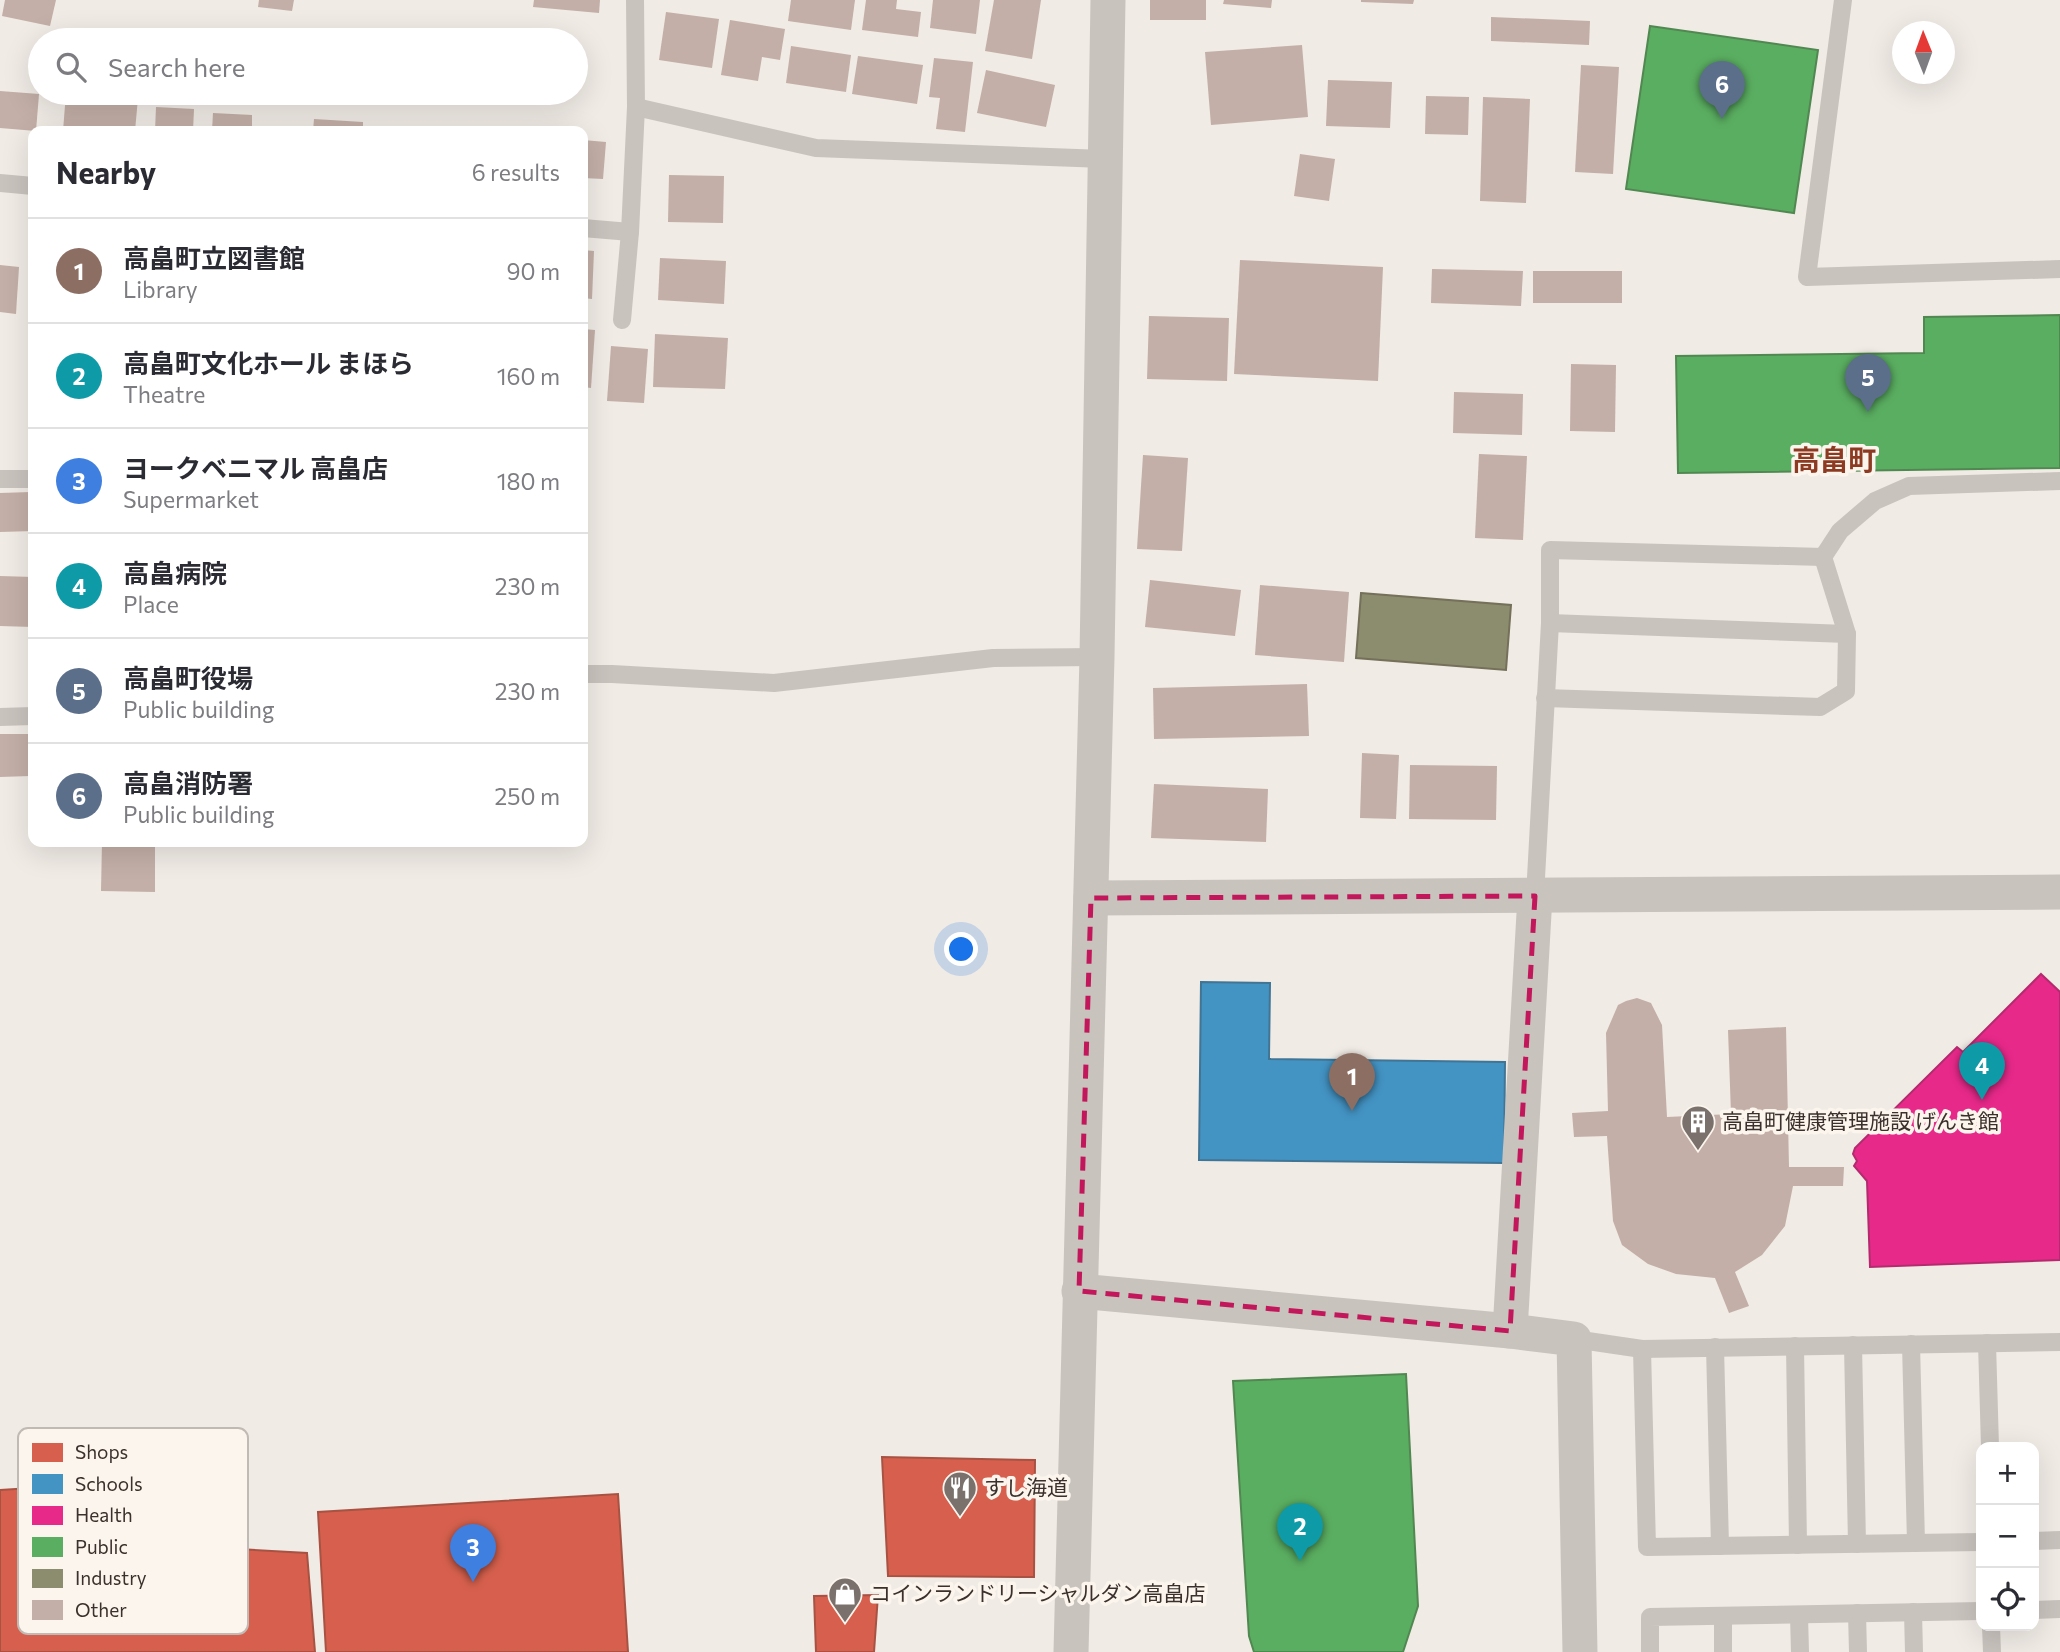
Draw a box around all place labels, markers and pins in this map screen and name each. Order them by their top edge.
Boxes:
pin: 6 [1699,61,1745,119]
pin: 5 [1845,354,1891,412]
pin: 4 [1959,1042,2005,1100]
pin: 1 [1329,1053,1375,1111]
building icon: 高畠町健康管理施設 げんき館 [1679,1103,1717,1152]
place label: 高畠町健康管理施設 げんき館 [1722,1108,1999,1133]
restaurant icon: すし海道 [941,1469,979,1518]
place label: すし海道 [984,1474,1068,1499]
pin: 2 [1277,1503,1323,1561]
pin: 3 [450,1524,496,1582]
shop icon: コインランドリーシャルダン高畠店 [826,1575,864,1624]
place label: コインランドリーシャルダン高畠店 [870,1580,1206,1605]

